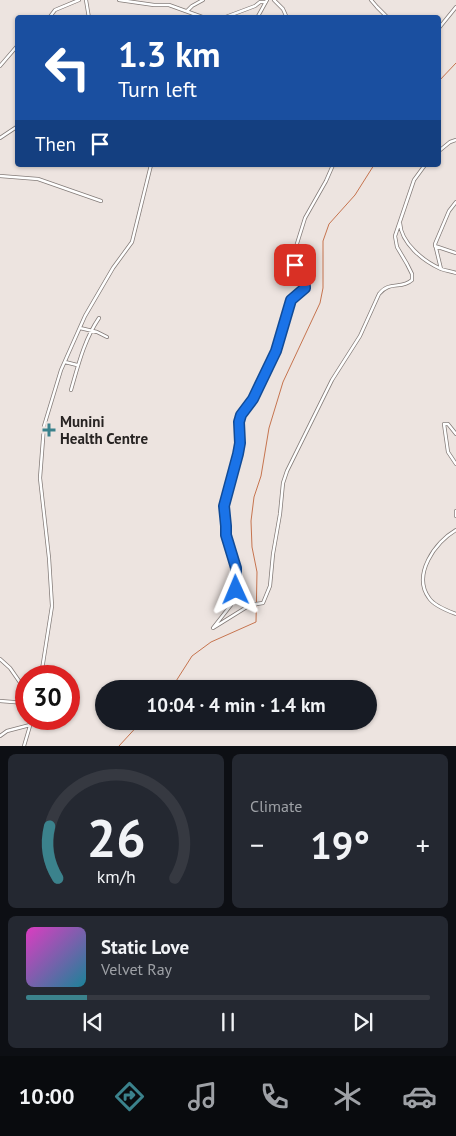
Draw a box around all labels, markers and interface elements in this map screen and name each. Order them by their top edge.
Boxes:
text: 1.3 km [118,31,221,77]
icon: left [35,35,100,100]
text: Turn left [118,75,197,103]
icon: arrive [86,130,114,158]
text: Then [35,132,76,156]
pin [274,244,316,286]
icon: arrive [281,251,309,279]
place label: Munini Health Centre [60,412,148,448]
marker: Munini Health Centre [42,423,56,437]
position arrow [209,563,261,615]
speed limit sign: 30 [15,665,80,730]
text: 10:04 · 4 min · 1.4 km [146,693,326,717]
text: Climate [250,796,302,816]
text: 26 [87,804,145,871]
text: 19° [310,820,370,869]
text: − [250,826,264,863]
text: + [416,826,430,863]
text: km/h [96,865,136,888]
text: Static Love [101,935,189,959]
text: Velvet Ray [101,959,172,979]
icon: previous [79,1008,107,1036]
icon: pause [214,1008,242,1036]
icon: next [349,1008,377,1036]
icon: directions [112,1079,147,1114]
icon: music [185,1079,220,1114]
icon: phone [257,1079,292,1114]
icon: climate [330,1079,365,1114]
icon: car [402,1079,437,1114]
text: 10:00 [19,1082,75,1110]

